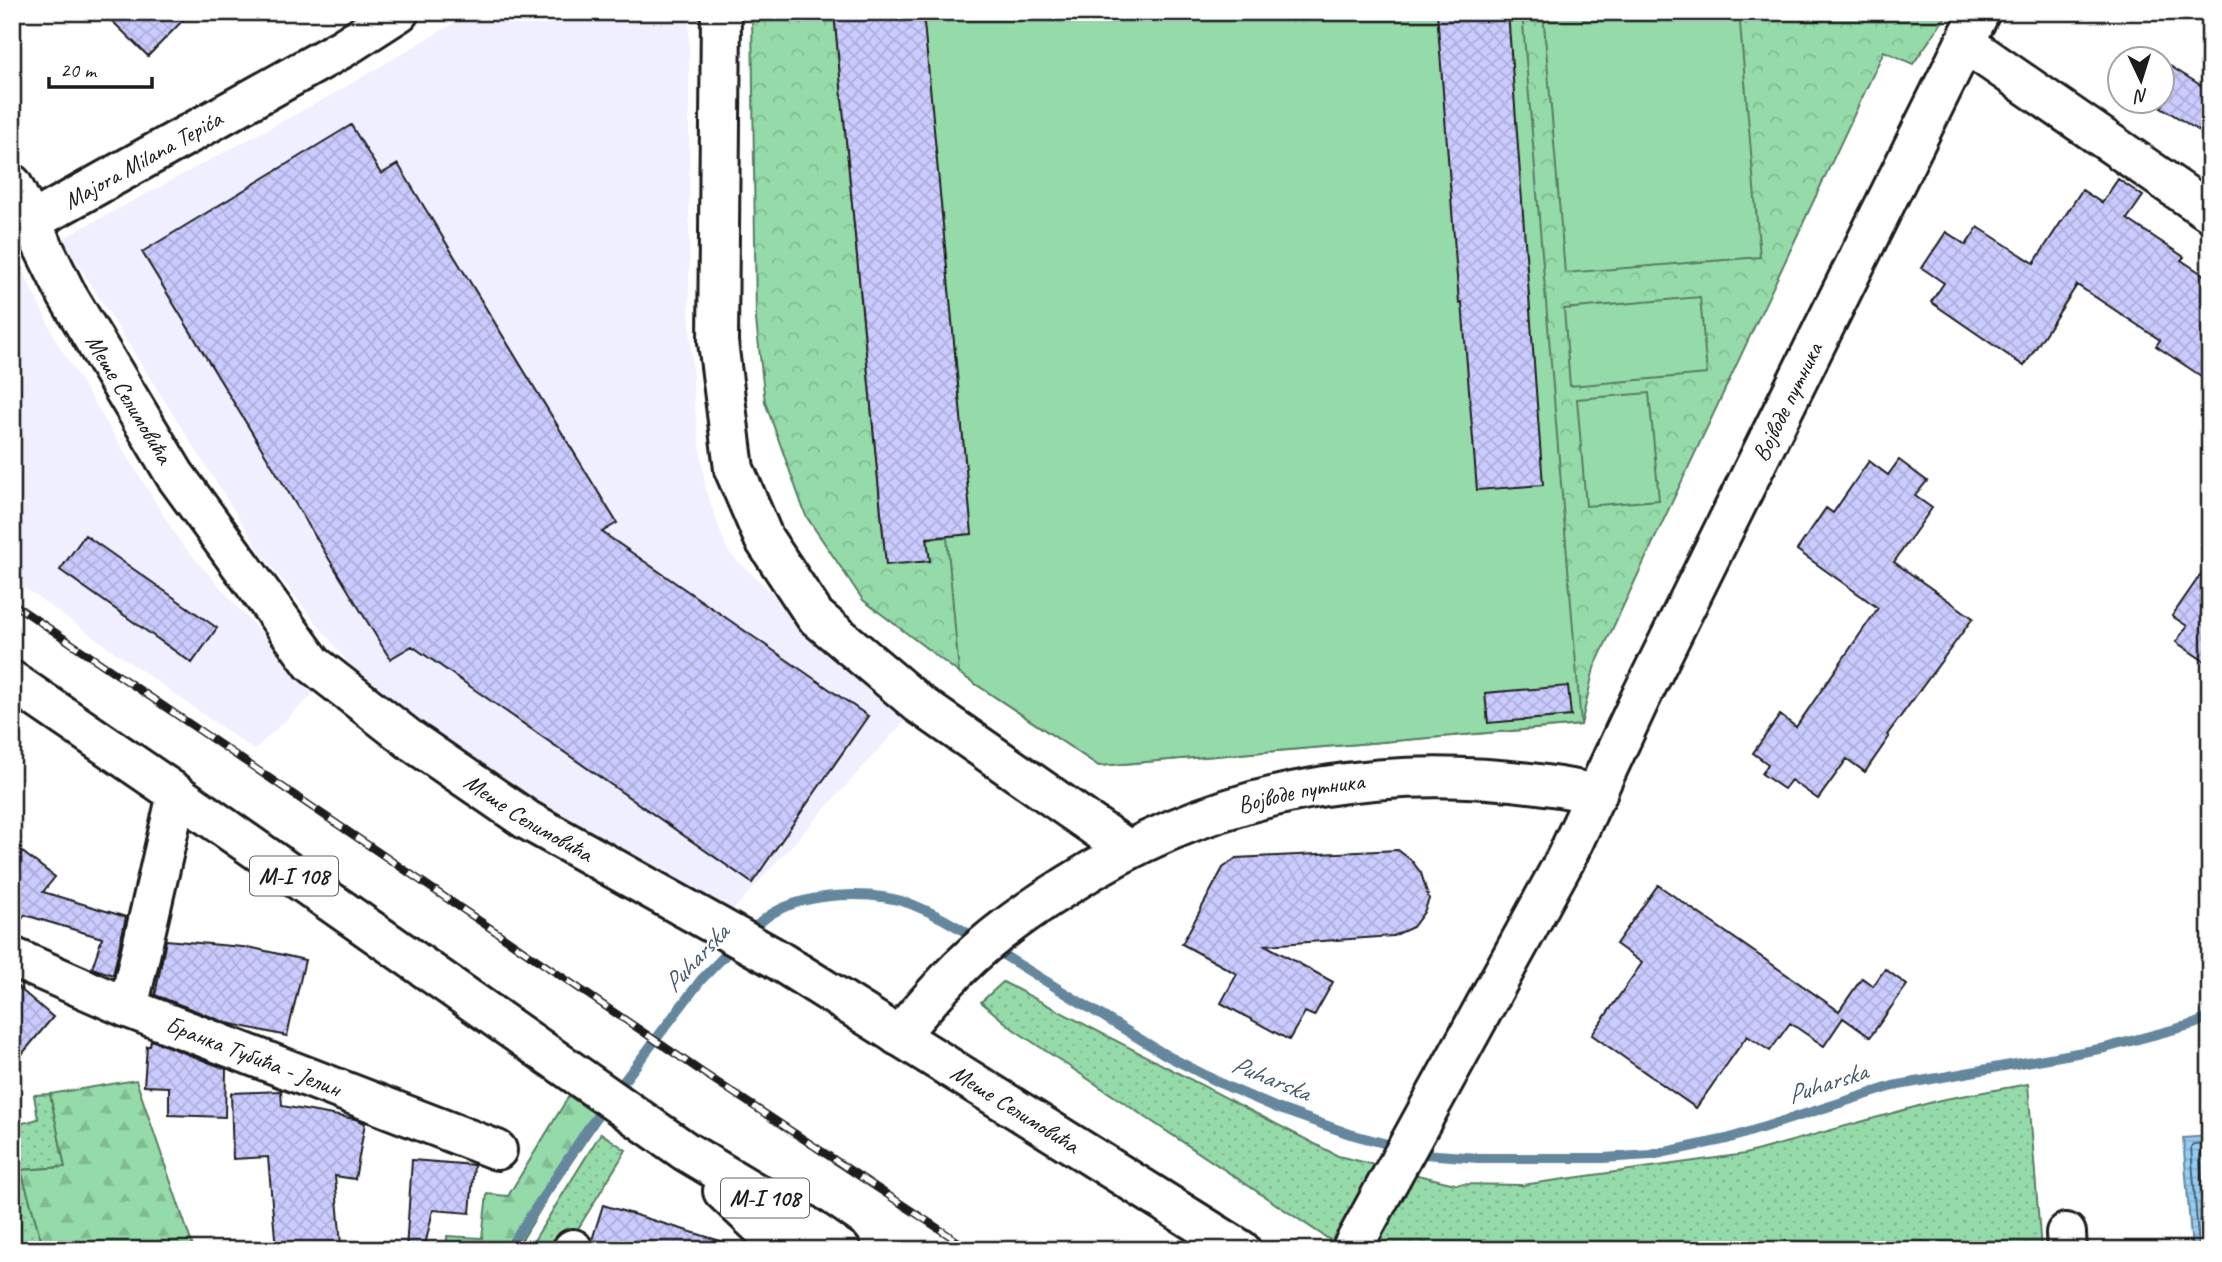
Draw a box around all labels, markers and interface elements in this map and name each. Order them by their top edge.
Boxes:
scale bar [49,46,152,90]
north arrow [2106,46,2176,116]
text: 20 m [60,57,98,83]
text: N [2132,84,2149,109]
street label: Majora Milana Tepića [58,103,229,216]
street label: Меше Селимовића [79,329,180,470]
street label: Војводе путника [1745,336,1830,466]
street label: Меше Селимовића [459,766,600,869]
street label: Војводе путника [1234,766,1367,820]
road number: M-I 108 [250,856,338,896]
water label: Puharska [656,914,738,999]
street label: Бранка Тубића - Јелин [162,1009,346,1104]
water label: Puharska [1227,1047,1318,1110]
water label: Puharska [1783,1054,1874,1111]
street label: Меше Селимовића [945,1057,1086,1161]
road number: M-I 108 [721,1178,809,1218]

